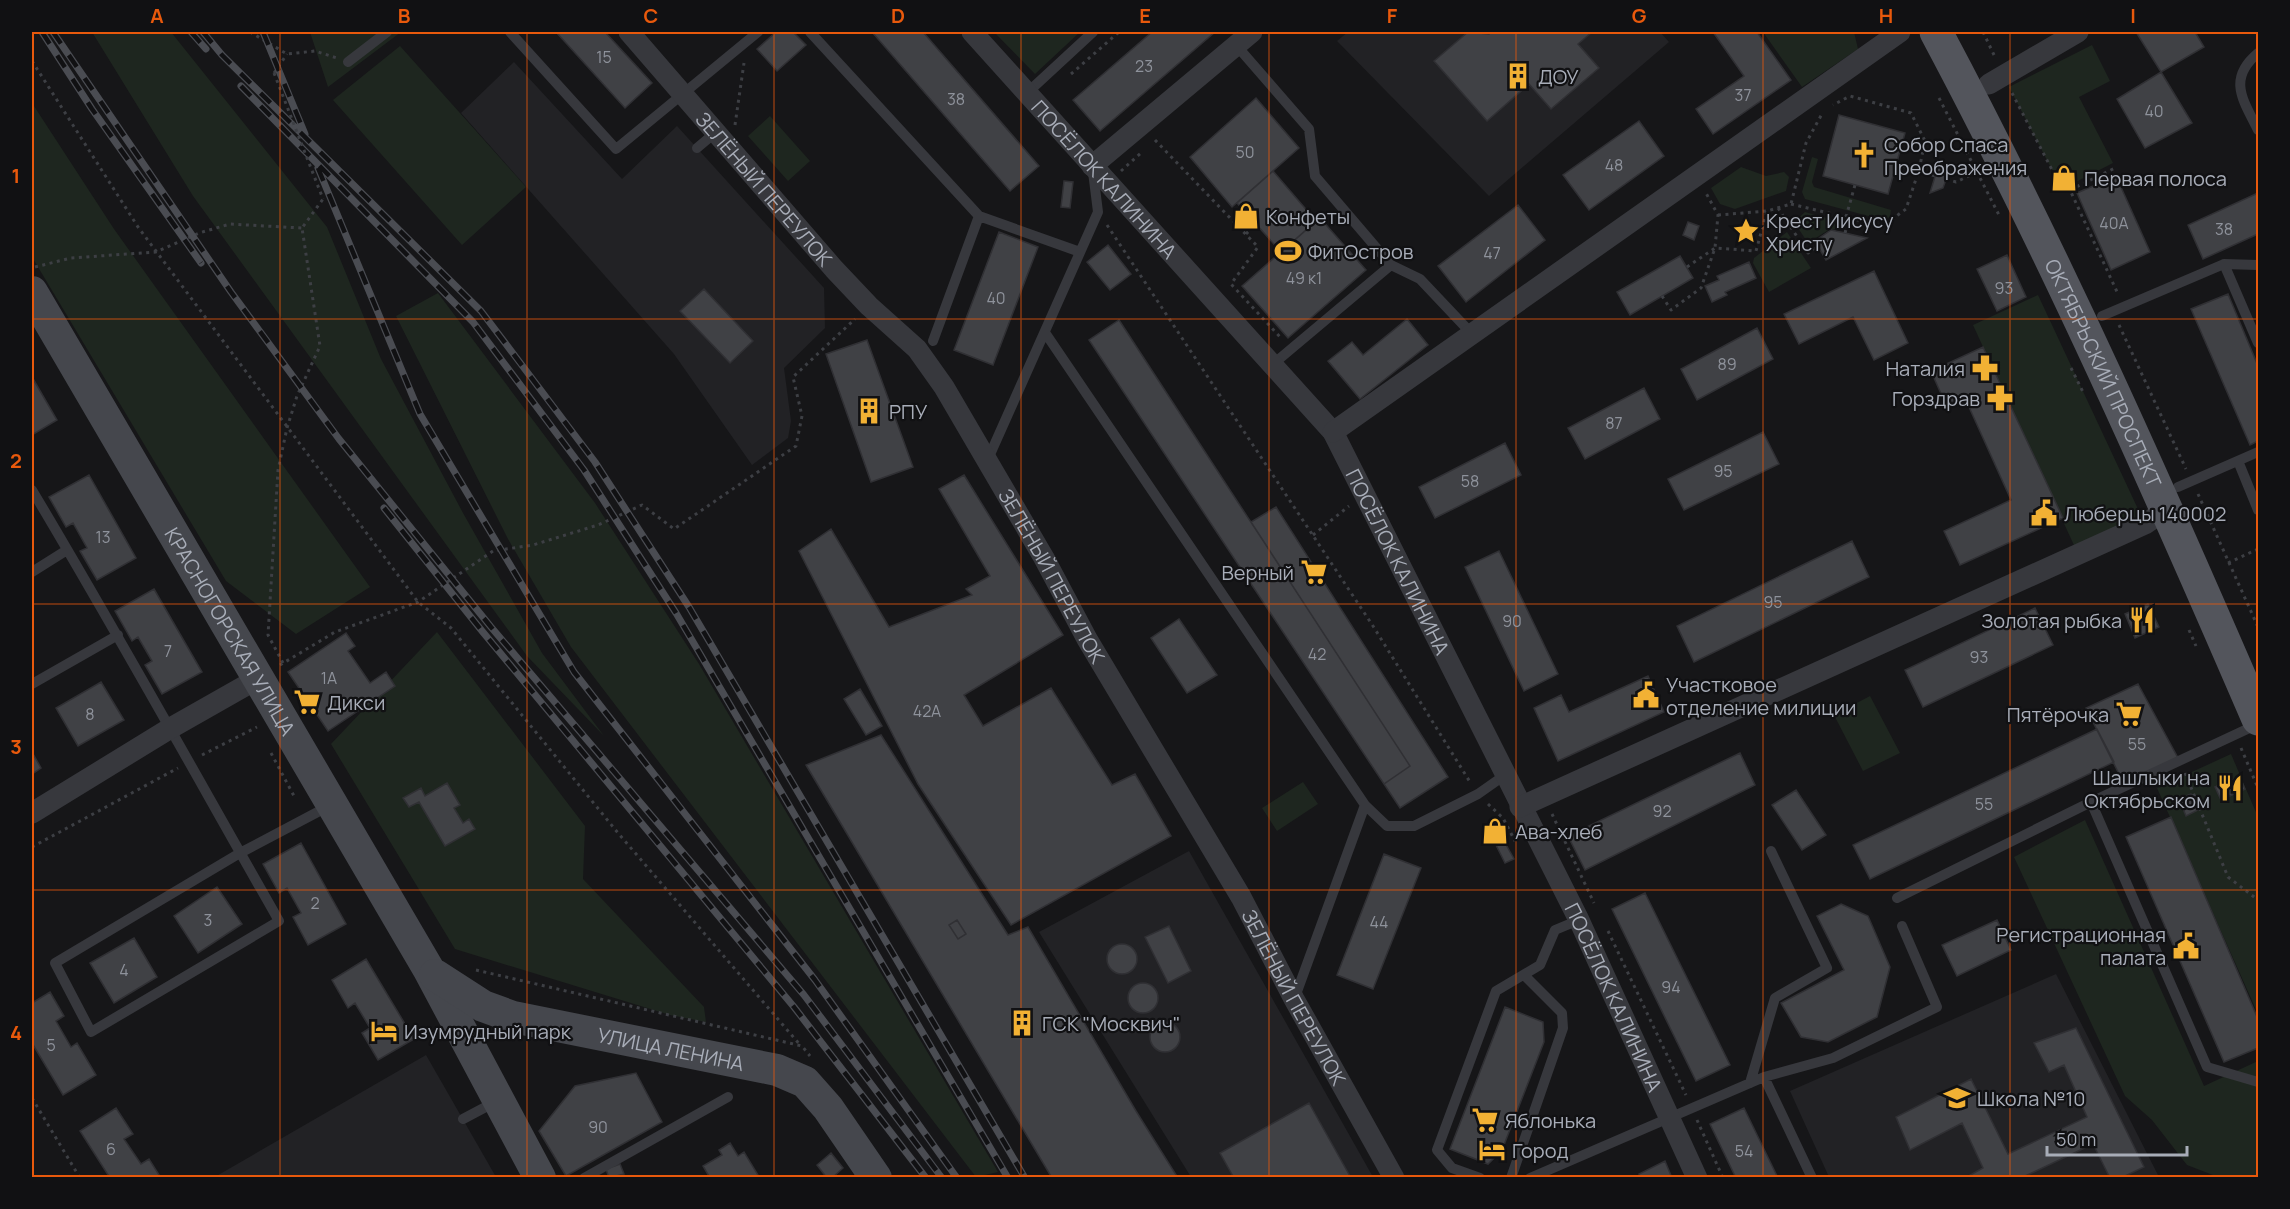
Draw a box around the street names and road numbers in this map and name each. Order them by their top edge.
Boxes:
street label: ПОСЁЛОК КАЛИНИНА [1026,94,1184,264]
street label: ЗЕЛЁНЫЙ ПЕРЕУЛОК [690,106,839,272]
street label: ОКТЯБРЬСКИЙ ПРОСПЕКТ [2039,254,2168,491]
street label: ПОСЁЛОК КАЛИНИНА [1340,464,1457,659]
street label: ЗЕЛЁНЫЙ ПЕРЕУЛОК [993,483,1112,668]
street label: КРАСНОГОРСКАЯ УЛИЦА [159,522,302,740]
street label: ПОСЁЛОК КАЛИНИНА [1559,898,1669,1096]
street label: ЗЕЛЁНЫЙ ПЕРЕУЛОК [1236,904,1353,1090]
street label: УЛИЦА ЛЕНИНА [595,1021,747,1077]

